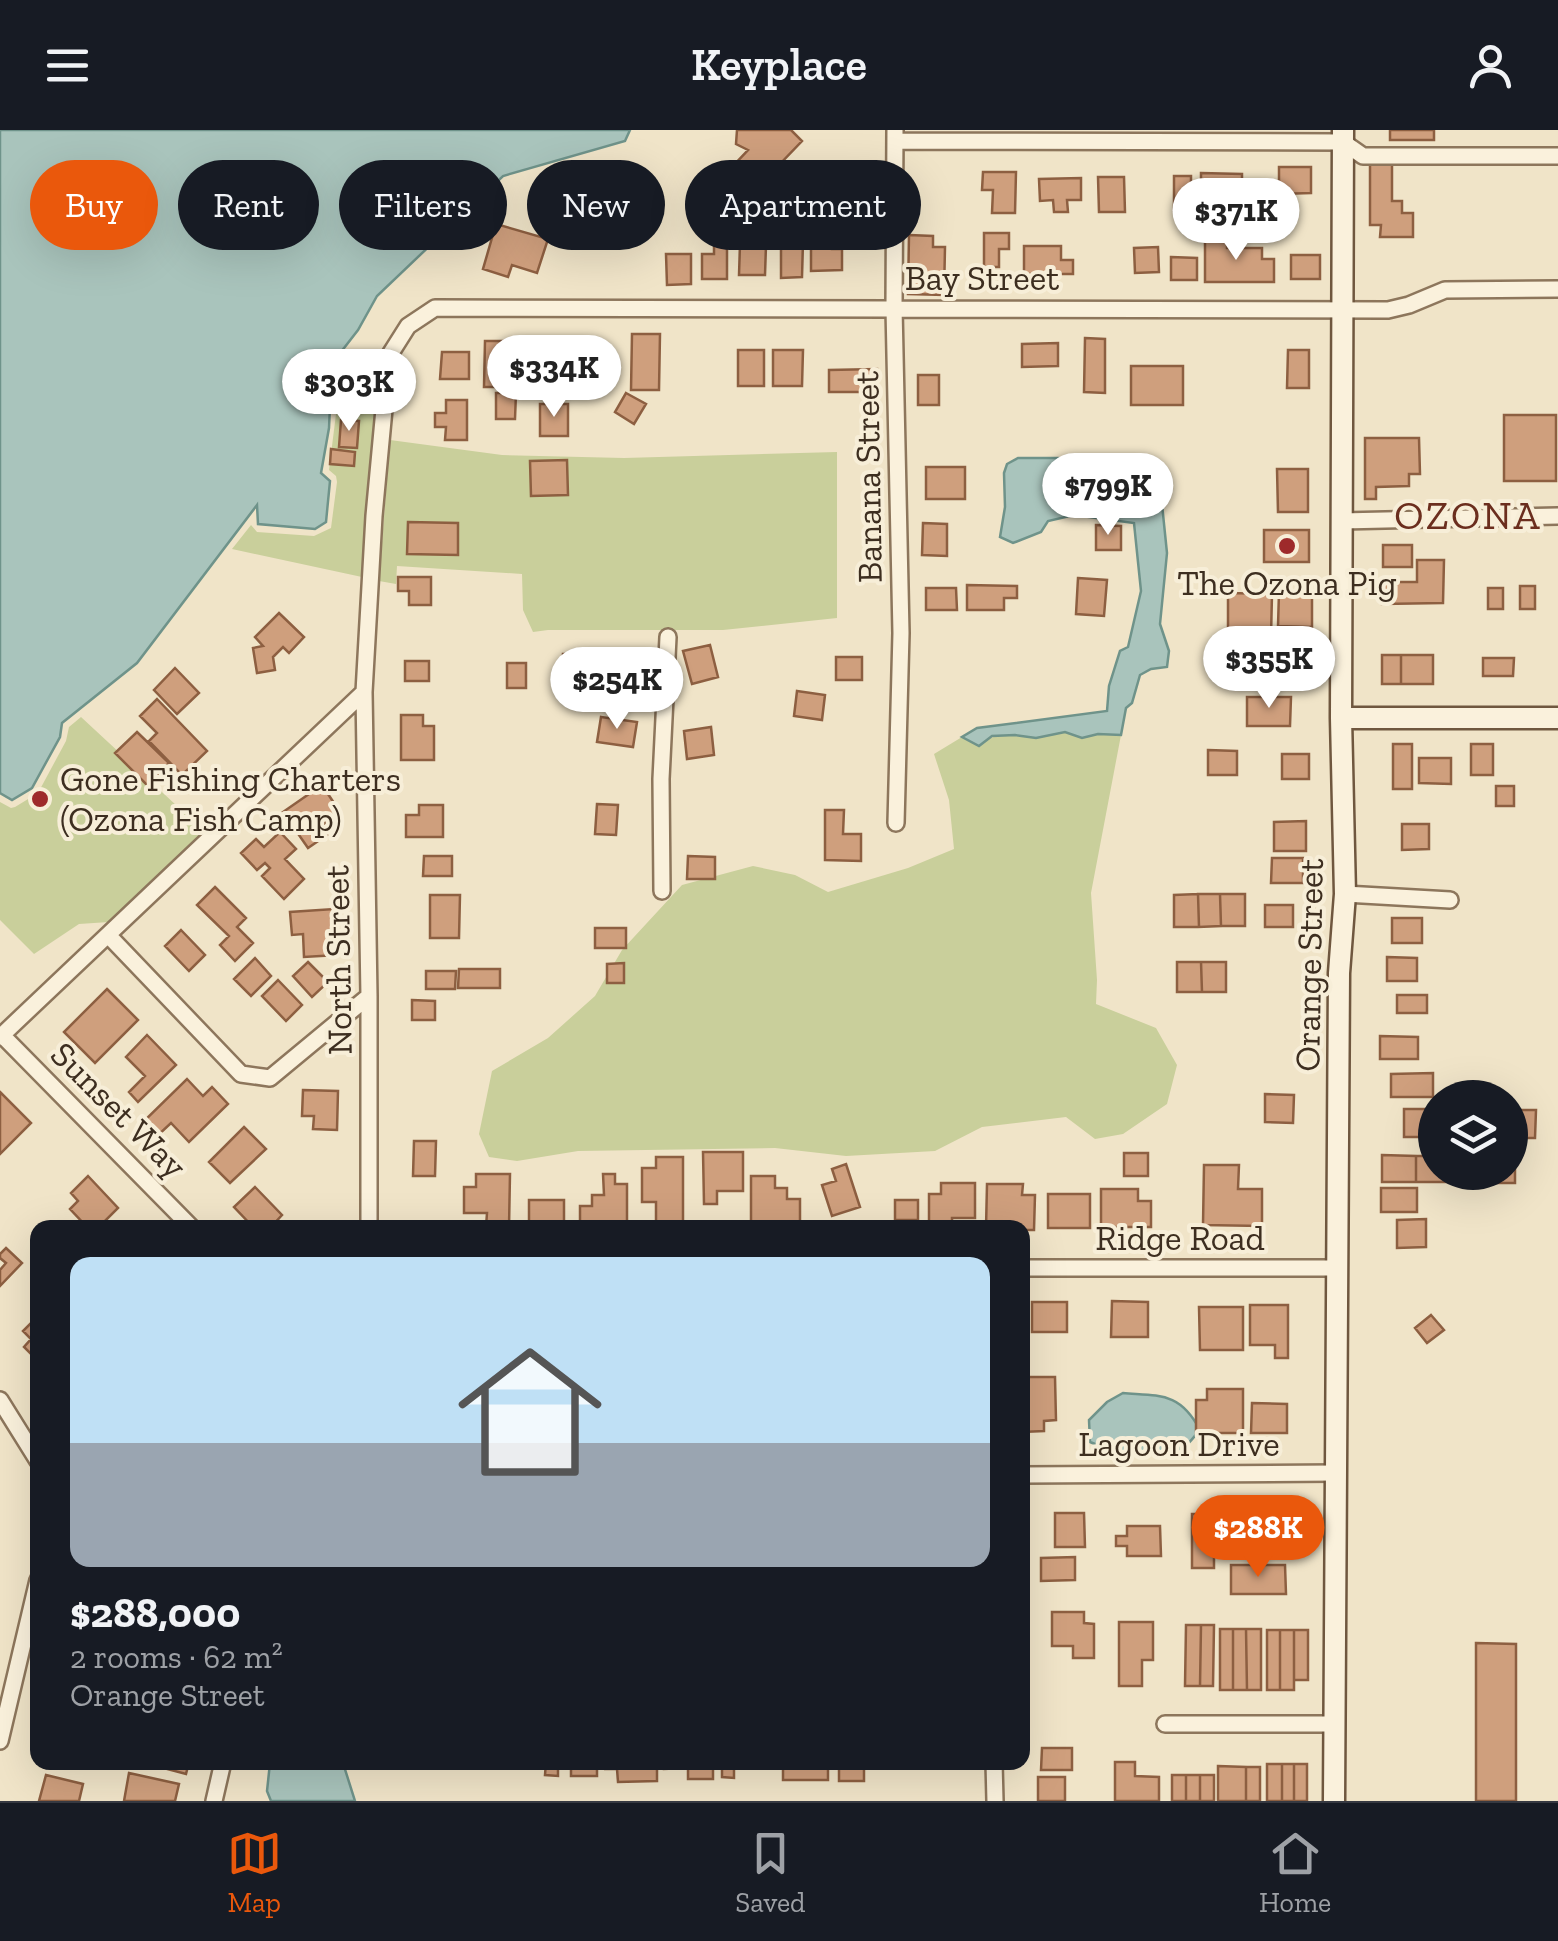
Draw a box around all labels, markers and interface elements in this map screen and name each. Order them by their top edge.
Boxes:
icon: menu [40,38,95,93]
text: Keyplace [691,38,867,92]
icon: person [1463,38,1518,93]
chip: Buy [30,160,158,250]
chip: Rent [178,160,319,250]
chip: Filters [339,160,507,250]
chip: New [527,160,665,250]
chip: Apartment [685,160,921,250]
pin: $371K [1166,178,1306,263]
text: $371K [1194,191,1278,229]
street label: Bay Street [905,257,1059,299]
pin: $334K [484,335,624,420]
text: $334K [509,348,599,386]
pin: $303K [279,349,419,434]
text: $303K [304,362,394,400]
street label: Banana Street [845,371,891,583]
pin: $799K [1038,453,1178,538]
text: $799K [1064,466,1152,504]
district label: OZONA [1394,491,1542,539]
marker: The Ozona Pig [1276,535,1298,557]
place label: The Ozona Pig [1177,562,1397,604]
pin: $355K [1199,626,1339,711]
text: $355K [1225,639,1313,677]
pin: $254K [547,647,687,732]
text: $254K [572,660,662,698]
place label: Gone Fishing Charters (Ozona Fish Camp) [60,758,401,840]
marker: Gone Fishing Charters (Ozona Fish Camp) [29,788,51,810]
street label: Orange Street [1286,858,1332,1072]
street label: North Street [315,865,361,1055]
street label: Sunset Way [42,1033,196,1187]
map controls [1418,1080,1528,1190]
button: layers [1418,1080,1528,1190]
street label: Ridge Road [1095,1217,1265,1259]
icon: home [440,1322,620,1502]
street label: Lagoon Drive [1078,1423,1280,1465]
pin: $288K [1188,1495,1328,1580]
text: $288K [1214,1508,1302,1546]
text: $288,000 [70,1587,240,1638]
text: 2 rooms · 62 m² [70,1638,283,1676]
text: Orange Street [70,1676,265,1714]
tab: Map [227,1826,282,1919]
tab: Saved [735,1826,805,1919]
tab: Home [1259,1826,1331,1919]

